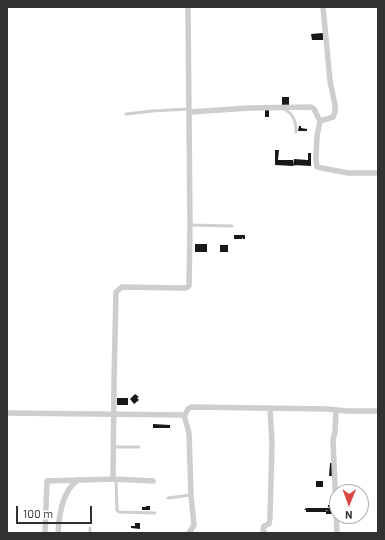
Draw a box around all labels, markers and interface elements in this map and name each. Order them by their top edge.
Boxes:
north arrow [329,484,369,524]
scale bar [18,498,94,524]
text: 100 m [23,506,53,520]
text: N [345,509,353,522]

